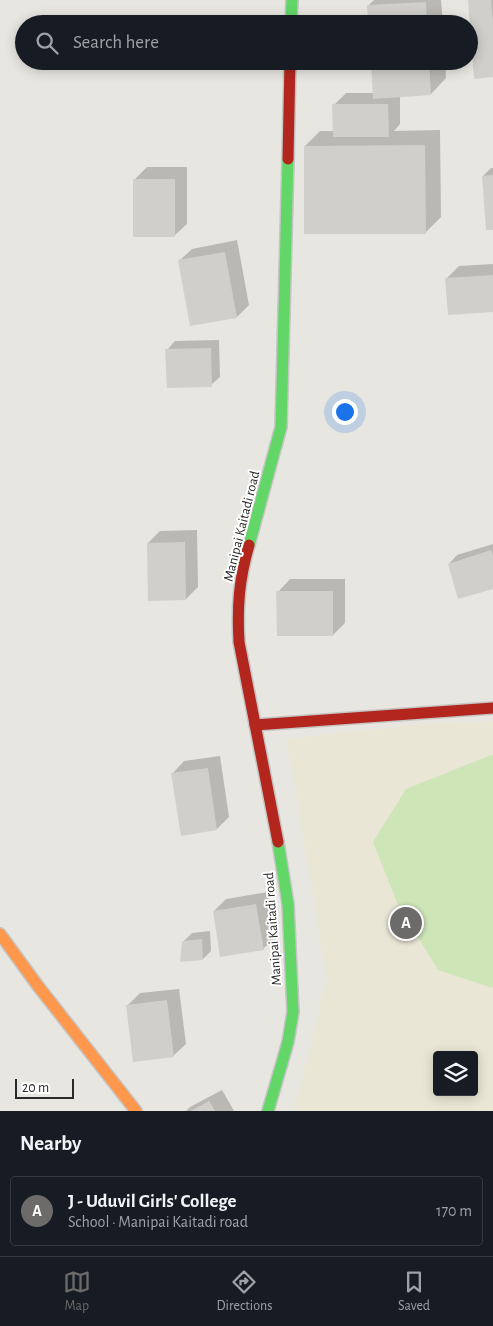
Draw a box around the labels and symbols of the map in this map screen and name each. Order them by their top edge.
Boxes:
your location [332,399,358,425]
street label: Manipai Kaitadi road [221,469,262,583]
street label: Manipai Kaitadi road [262,872,284,986]
pin: A [390,904,422,942]
scale bar [15,1076,74,1099]

